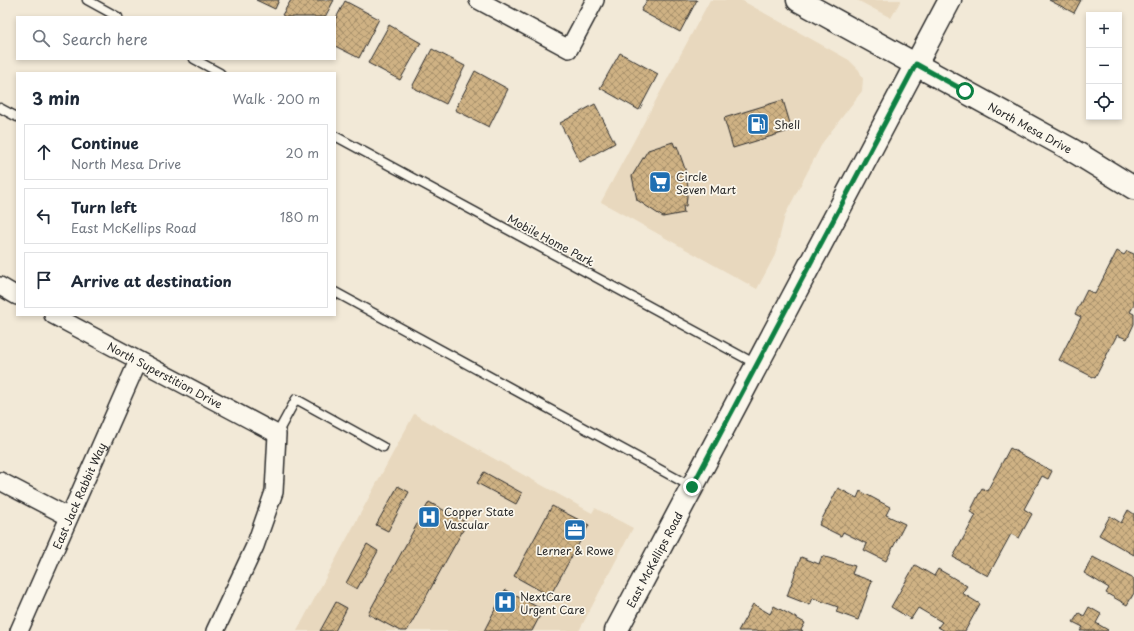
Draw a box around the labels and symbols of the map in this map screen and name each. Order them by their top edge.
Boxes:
route start [956,82,974,100]
street label: North Mesa Drive [985,97,1076,157]
fuel station icon: Shell [745,111,771,137]
place label: Shell [774,116,800,133]
place label: Circle Seven Mart [676,168,737,198]
supermarket icon: Circle Seven Mart [647,169,673,195]
street label: Mobile Home Park [504,210,598,270]
street label: North Superstition Drive [105,337,226,412]
street label: East Jack Rabbit Way [48,439,110,552]
route end [683,478,701,496]
place label: Copper State Vascular [444,503,514,533]
hospital icon: Copper State Vascular [416,504,442,530]
street label: East McKellips Road [621,508,686,610]
office icon: Lerner & Rowe [562,517,588,543]
place label: Lerner & Rowe [536,542,614,559]
place label: NextCare Urgent Care [520,588,585,618]
hospital icon: NextCare Urgent Care [492,589,518,615]

